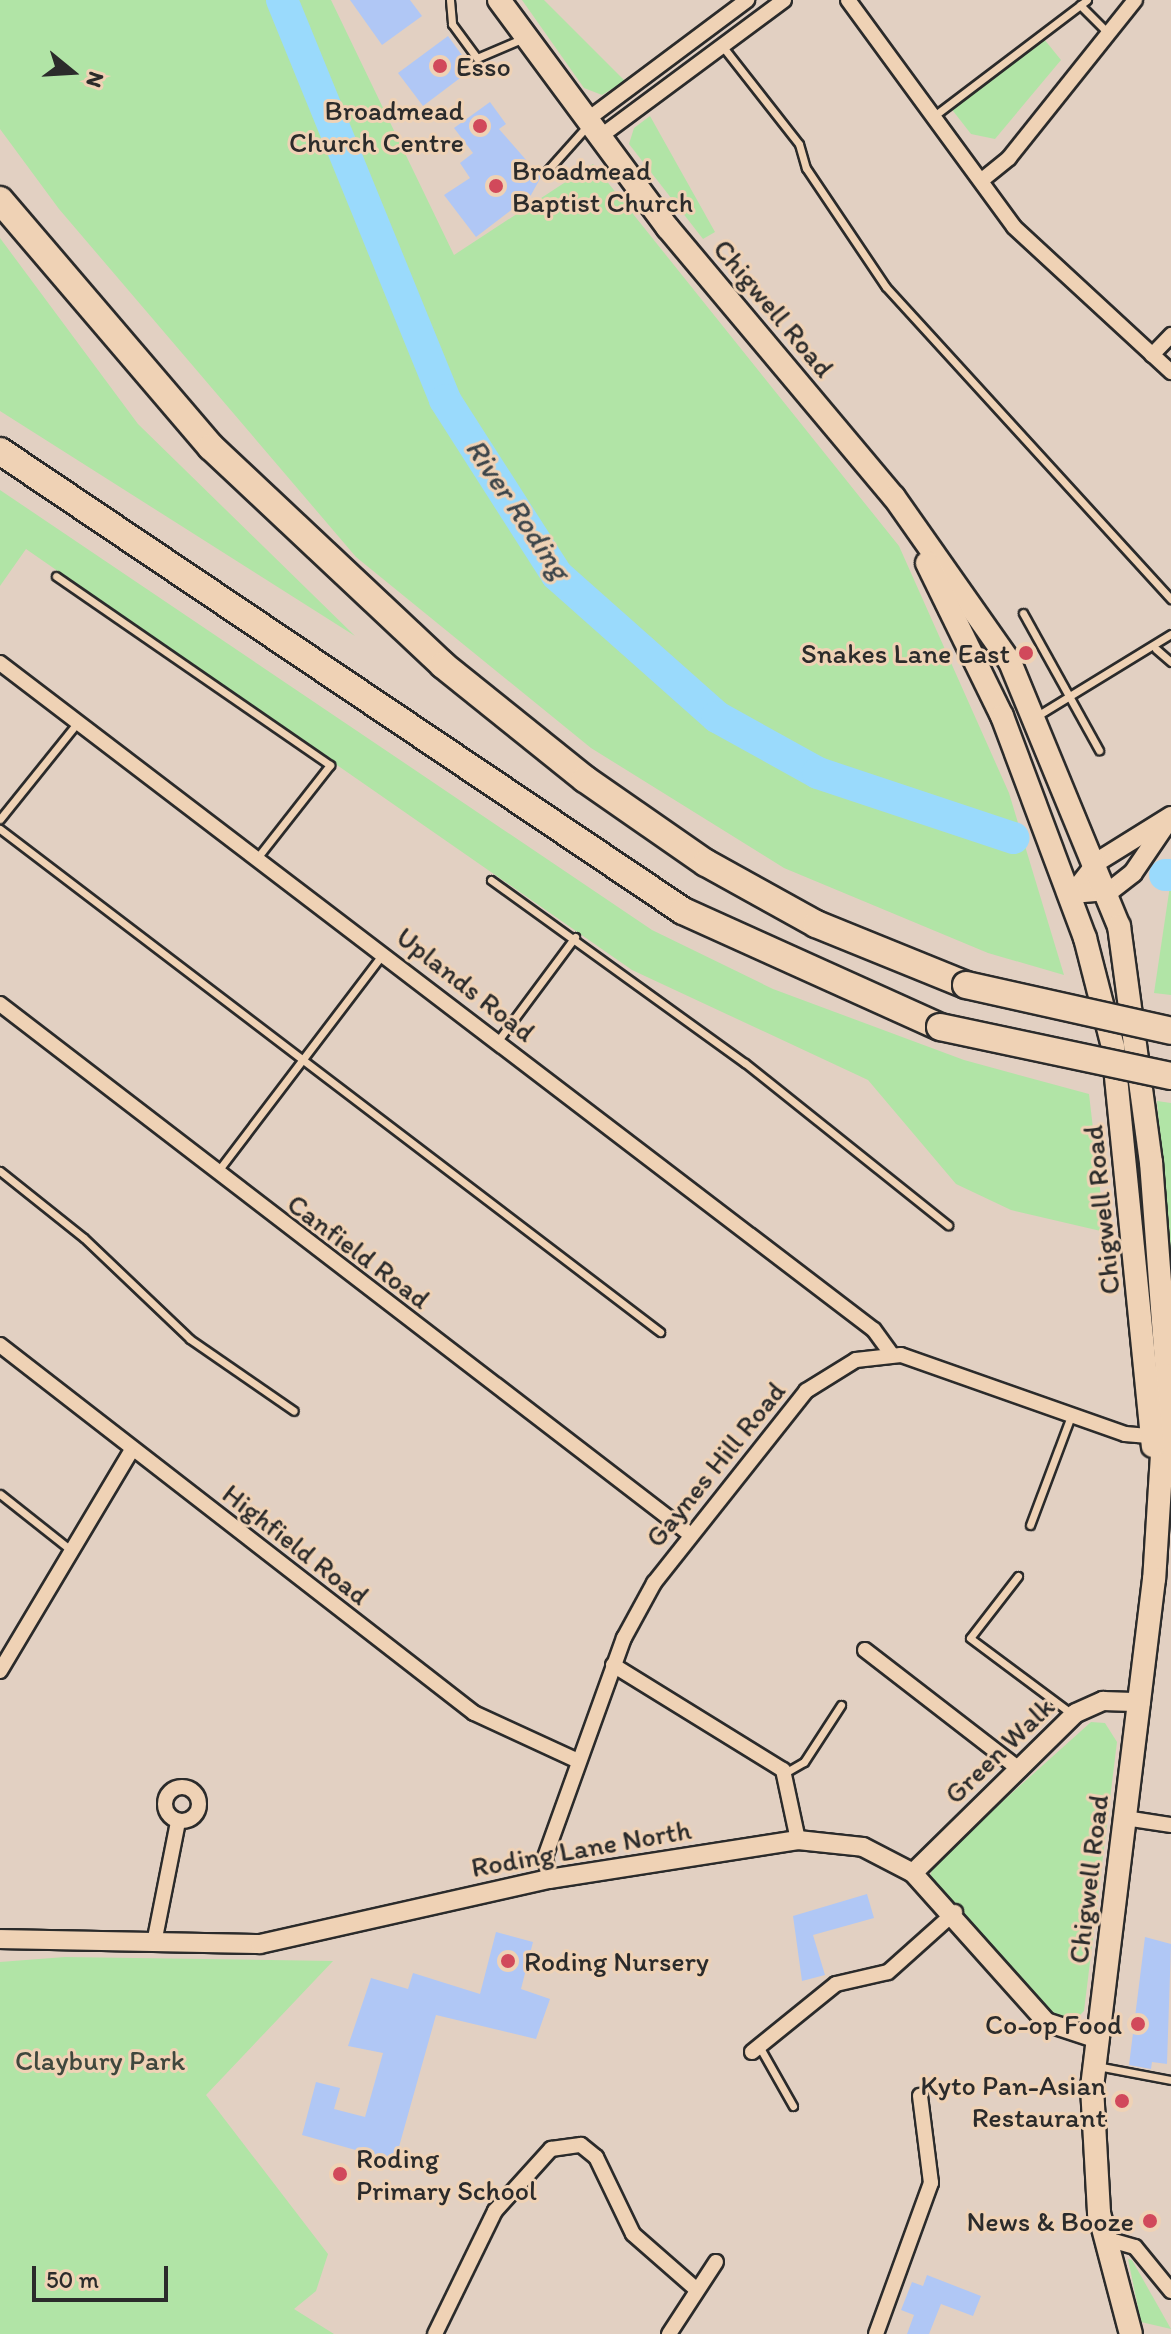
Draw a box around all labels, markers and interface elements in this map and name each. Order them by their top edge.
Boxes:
north arrow [32,32,112,112]
place label: Esso [456,49,511,83]
marker: Esso [431,57,449,75]
text: N [80,68,110,91]
place label: Broadmead Church Centre [288,93,464,159]
marker: Broadmead Church Centre [471,117,489,135]
place label: Broadmead Baptist Church [512,153,694,219]
marker: Broadmead Baptist Church [487,177,505,195]
street label: Chigwell Road [707,232,841,384]
water label: River Roding [458,432,578,586]
place label: Snakes Lane East [800,636,1010,670]
marker: Snakes Lane East [1017,644,1035,662]
street label: Uplands Road [390,920,542,1048]
street label: Chigwell Road [1075,1124,1127,1296]
street label: Canfield Road [281,1187,437,1315]
street label: Gaynes Hill Road [638,1375,792,1553]
street label: Highfield Road [216,1476,376,1612]
street label: Green Walk [938,1690,1060,1810]
street label: Chigwell Road [1061,1793,1115,1965]
street label: Roding Lane North [468,1812,694,1884]
place label: Roding Nursery [524,1944,709,1978]
marker: Roding Nursery [499,1952,517,1970]
place label: Co-op Food [986,2007,1122,2041]
marker: Co-op Food [1129,2015,1147,2033]
park label: Claybury Park [15,2043,185,2077]
place label: Kyto Pan-Asian Restaurant [919,2068,1106,2134]
marker: Kyto Pan-Asian Restaurant [1113,2092,1131,2110]
place label: Roding Primary School [356,2141,537,2207]
marker: Roding Primary School [331,2165,349,2183]
place label: News & Booze [966,2204,1134,2238]
marker: News & Booze [1141,2212,1159,2230]
scale bar [36,2250,172,2300]
text: 50 m [46,2265,99,2294]

